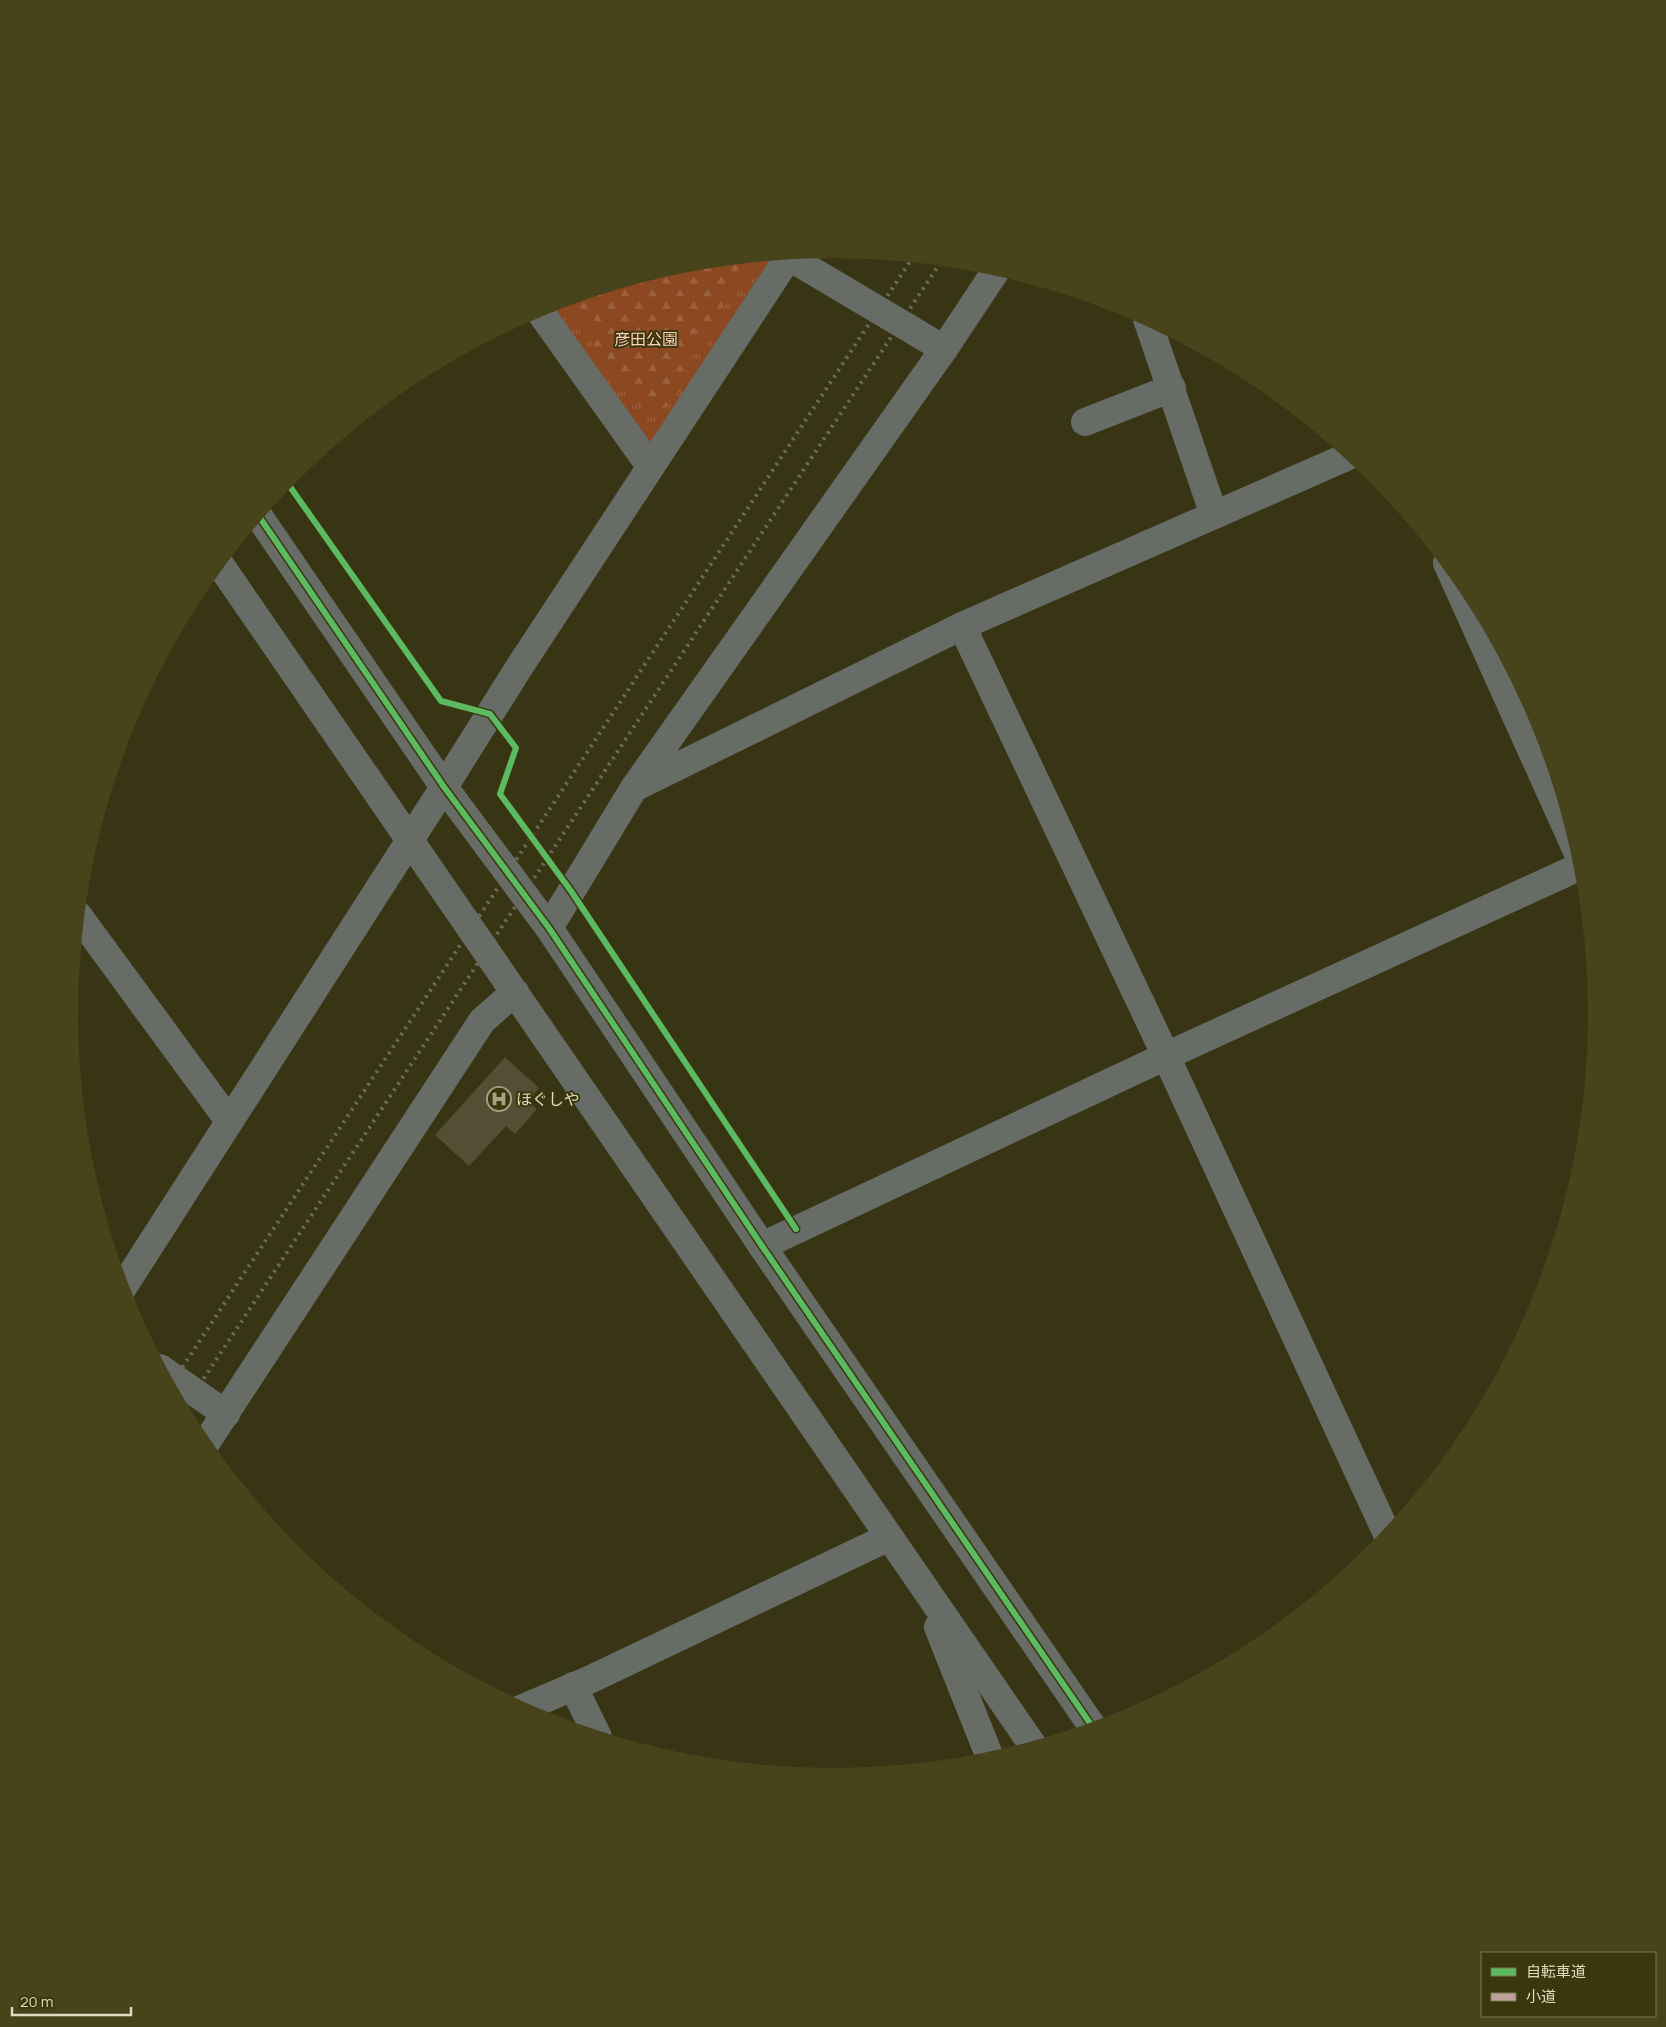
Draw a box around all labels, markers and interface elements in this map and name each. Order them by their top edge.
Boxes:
park label: 彦田公園 [614,328,678,350]
hospital icon: ほぐしや [486,1086,512,1112]
place label: ほぐしや [516,1088,580,1110]
legend [1481,1952,1656,2017]
text: 自転車道 [1526,1961,1586,1982]
scale bar [12,1984,131,2016]
text: 小道 [1526,1986,1556,2007]
text: 20 m [20,1991,53,2012]

